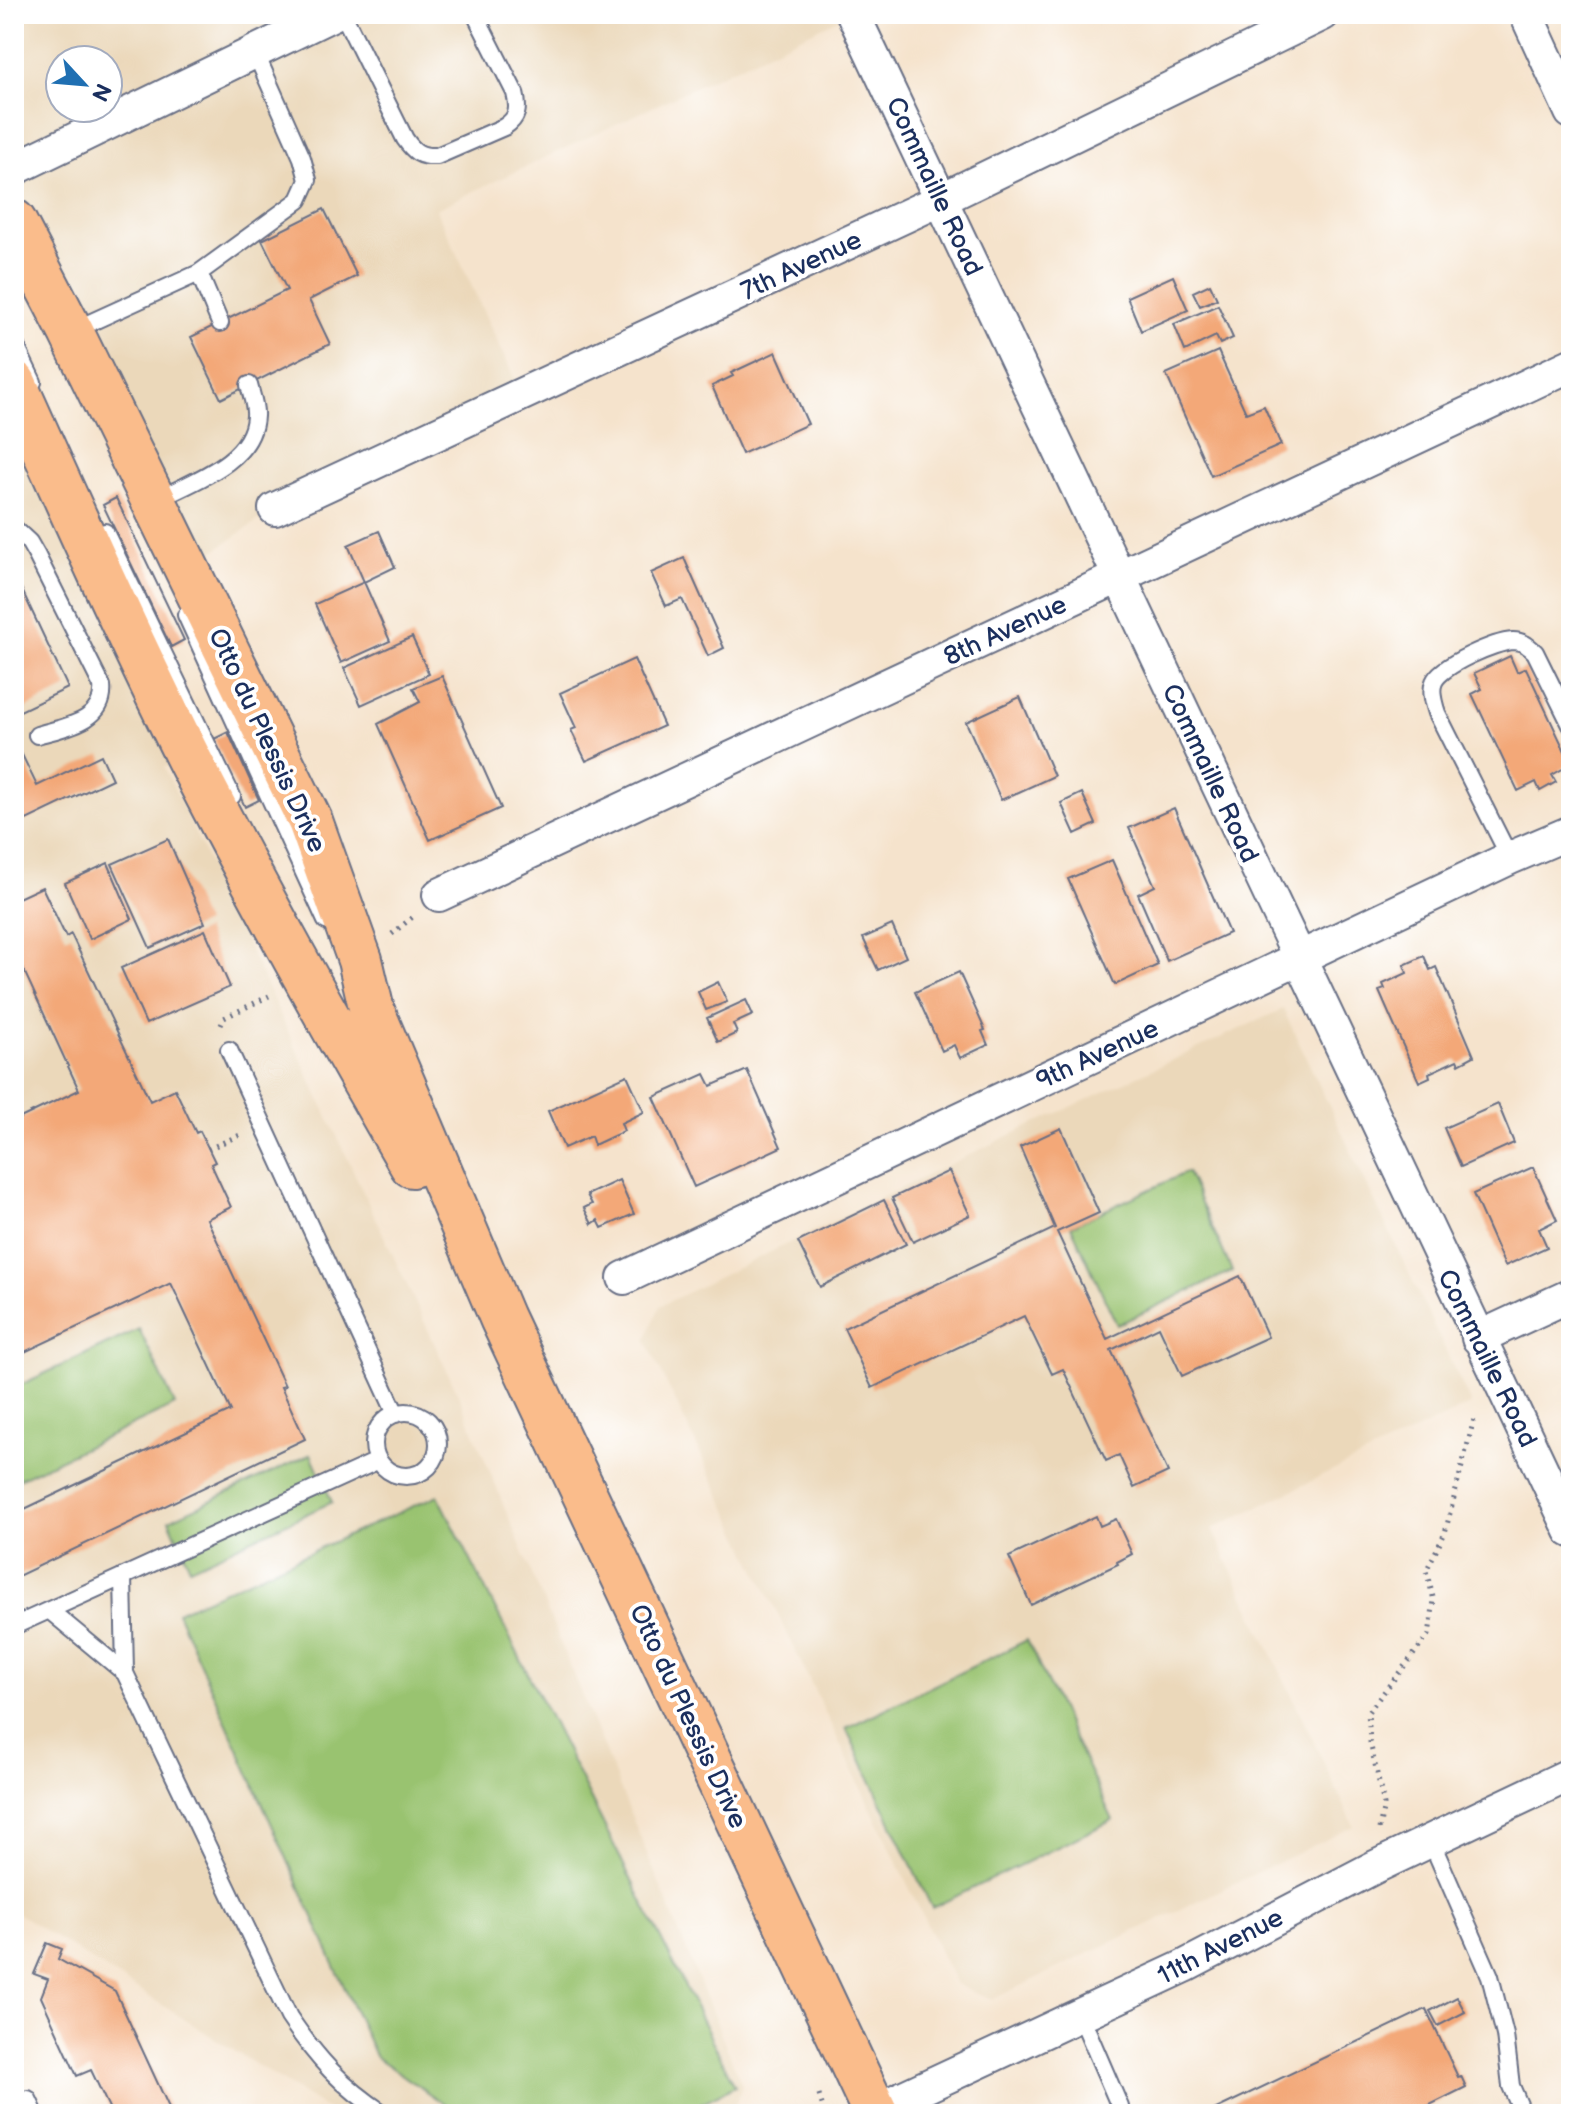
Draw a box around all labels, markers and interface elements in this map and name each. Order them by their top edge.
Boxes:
north arrow [44,44,124,124]
text: N [85,79,116,105]
street label: Commaille Road [879,92,989,281]
street label: 7th Avenue [736,225,867,308]
street label: 8th Avenue [939,589,1072,673]
street label: Otto du Plessis Drive [201,624,332,857]
street label: Commaille Road [1155,679,1265,868]
street label: 9th Avenue [1031,1013,1164,1097]
street label: Commaille Road [1430,1265,1543,1453]
street label: Otto du Plessis Drive [622,1600,753,1833]
street label: 11th Avenue [1153,1902,1289,1992]

